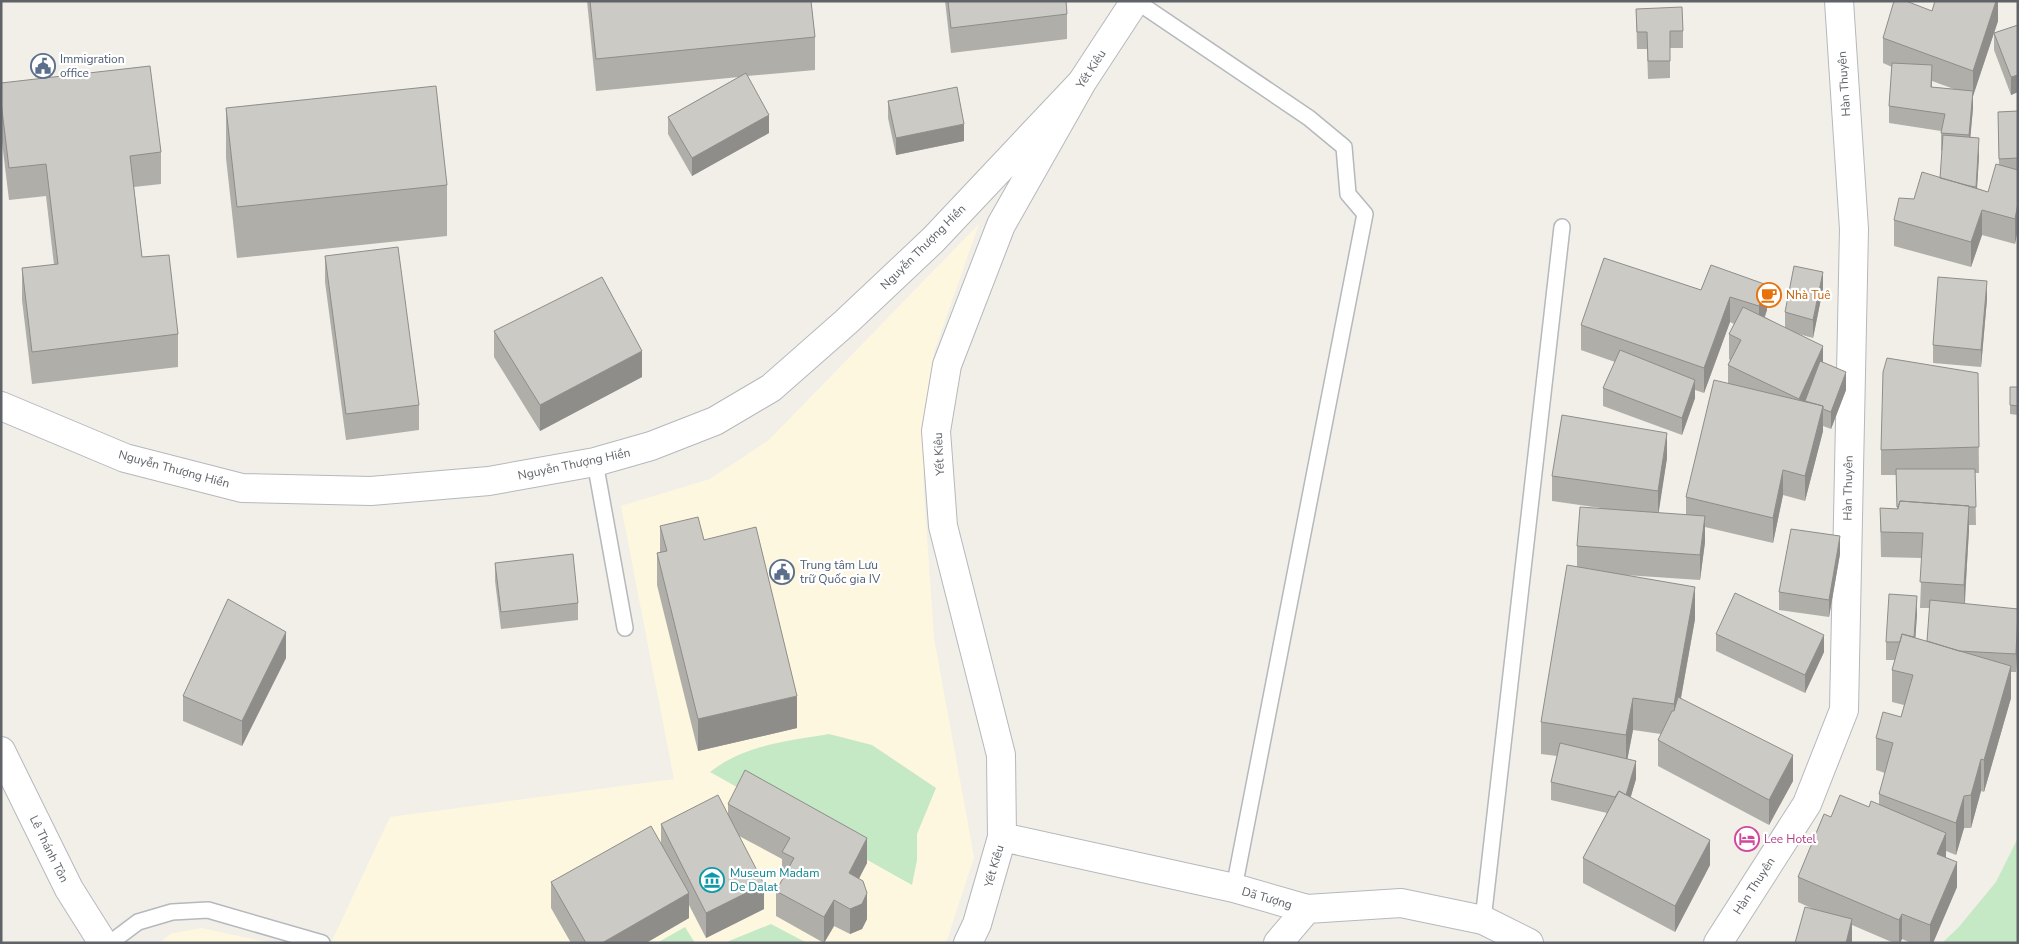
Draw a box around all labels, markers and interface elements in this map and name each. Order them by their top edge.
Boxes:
street label: Yết Kiêu [1072,46,1109,92]
place label: Immigration office [60,51,125,81]
street label: Hàn Thuyên [1834,51,1854,117]
public building icon: Immigration office [30,53,56,79]
street label: Nguyễn Thượng Hiền [877,201,969,293]
cafe icon: Nhà Tuê [1756,282,1782,308]
place label: Nhà Tuê [1786,287,1831,303]
street label: Yết Kiêu [930,432,948,477]
street label: Nguyễn Thượng Hiền [516,444,632,484]
street label: Nguyễn Thượng Hiền [117,446,231,492]
street label: Hàn Thuyên [1839,455,1857,521]
place label: Trung tâm Lưu trữ Quốc gia IV [800,557,881,587]
public building icon: Trung tâm Lưu trữ Quốc gia IV [769,559,795,585]
street label: Lê Thánh Tôn [26,813,72,885]
hotel icon: Lee Hotel [1734,826,1760,852]
place label: Lee Hotel [1764,831,1817,847]
street label: Yết Kiêu [980,843,1008,890]
street label: Hàn Thuyên [1729,854,1779,918]
place label: Museum Madam De Dalat [730,865,820,895]
museum icon: Museum Madam De Dalat [699,867,725,893]
street label: Dã Tượng [1240,883,1294,913]

